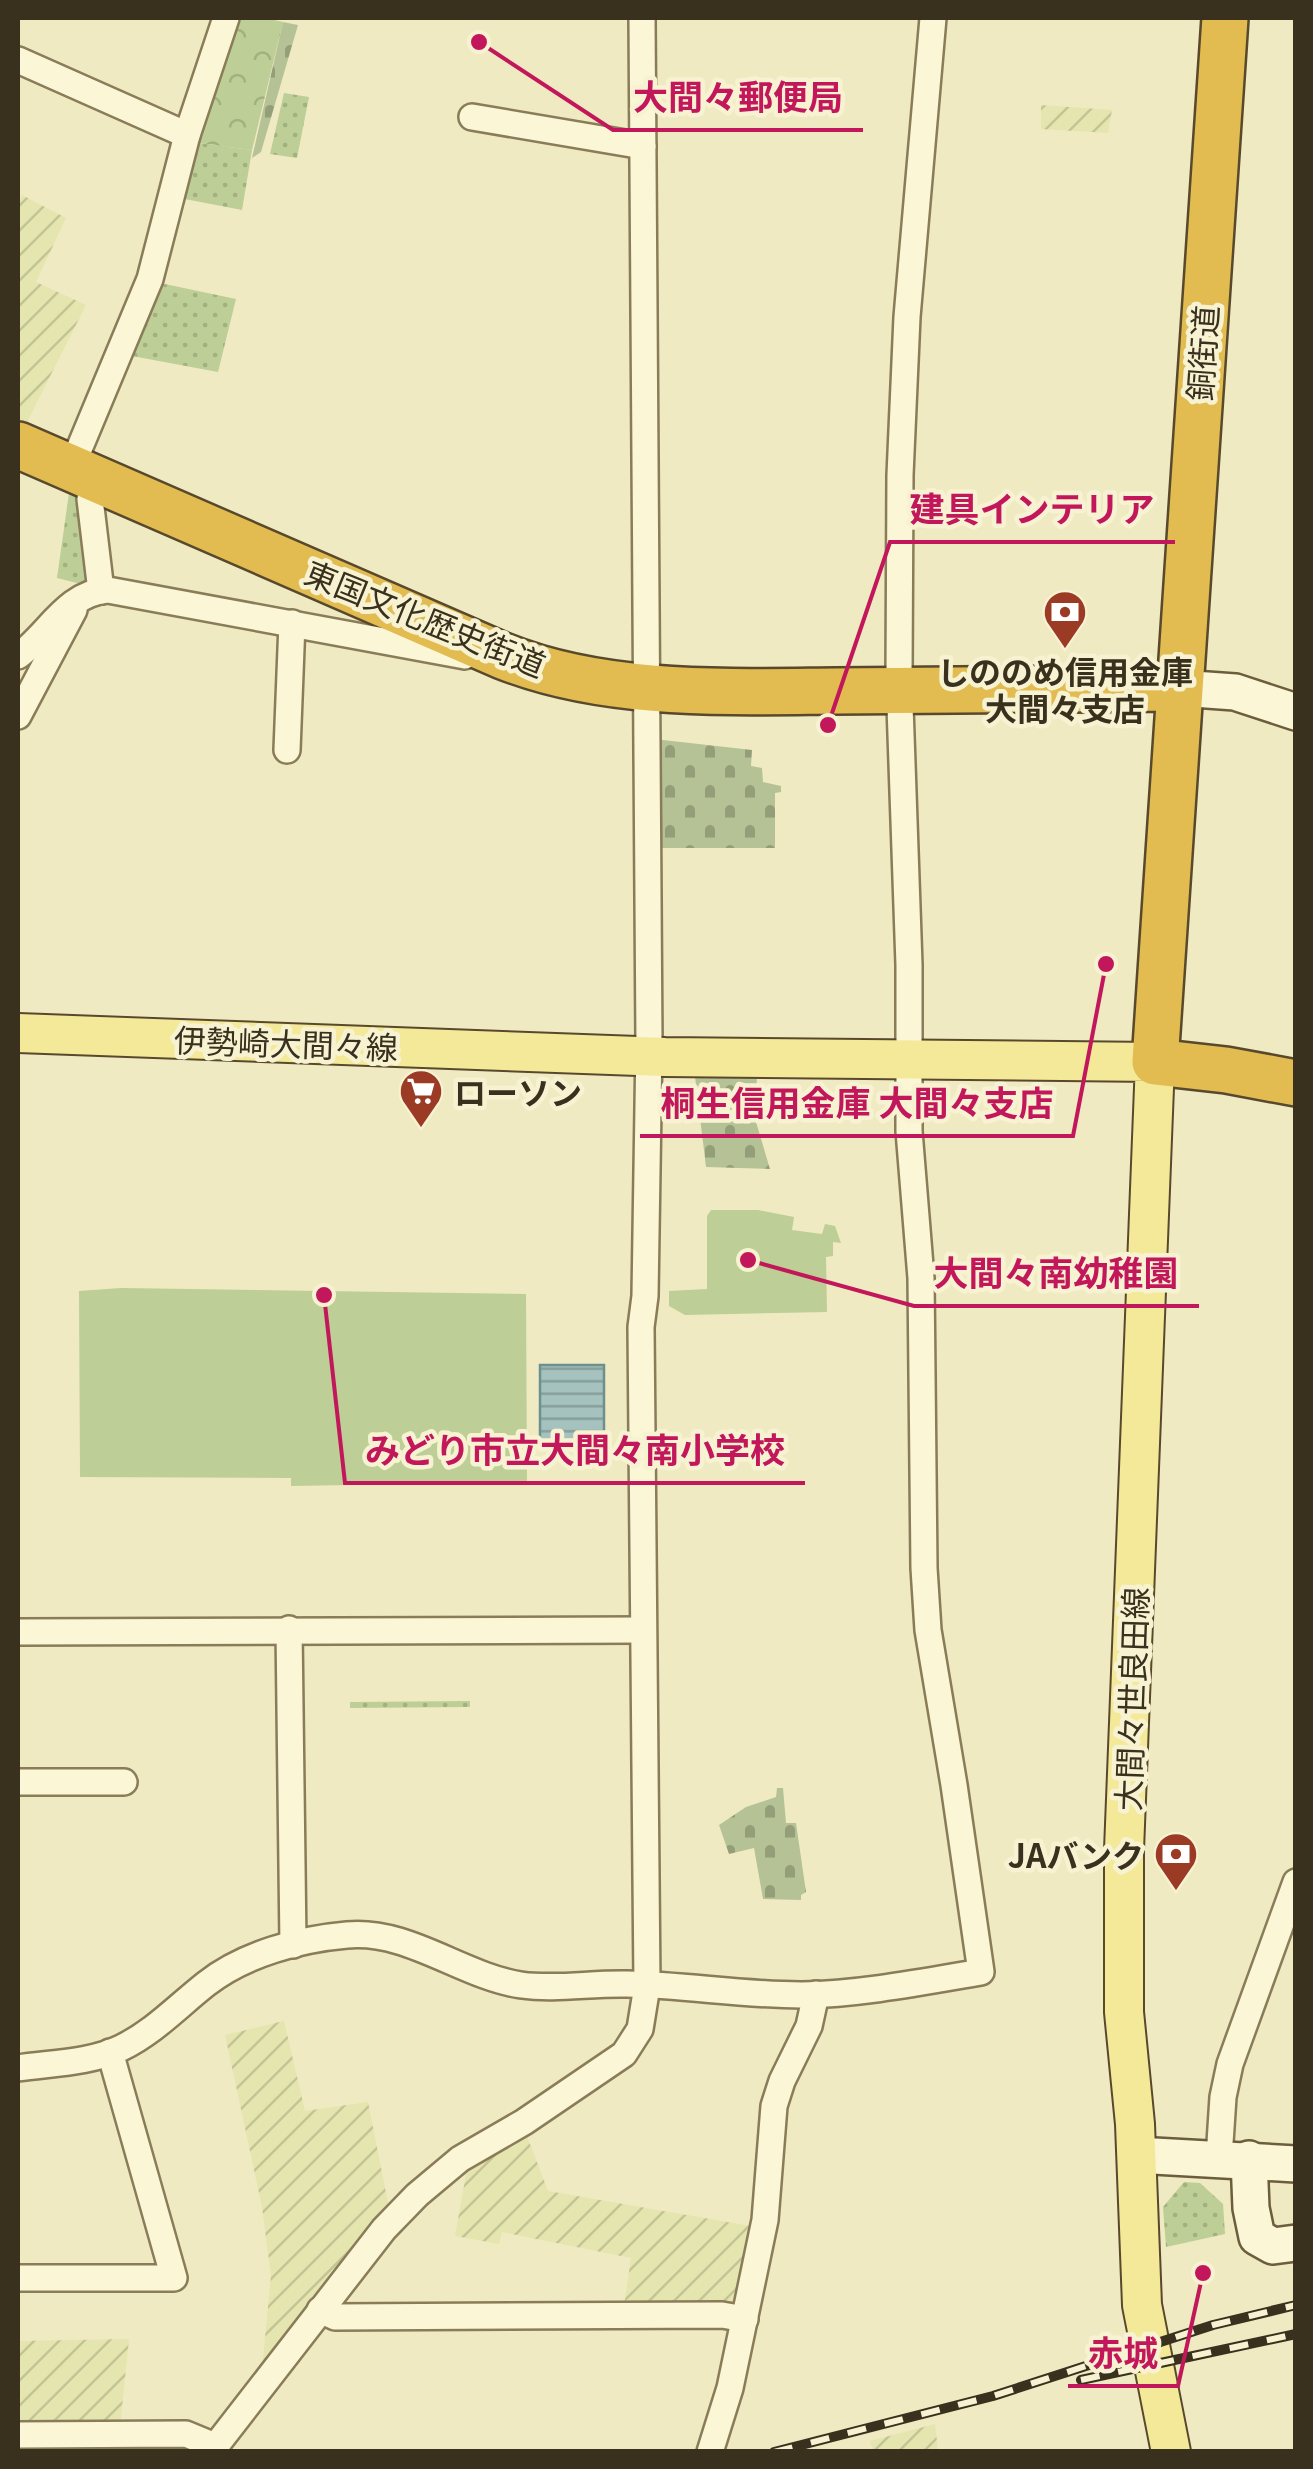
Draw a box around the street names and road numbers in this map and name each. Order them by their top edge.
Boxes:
street label: 銅街道 [1175,304,1227,402]
street label: 東国文化歴史街道 [299,548,553,686]
street label: 伊勢崎大間々線 [173,1015,399,1069]
street label: 大間々世良田線 [1103,1586,1157,1812]

